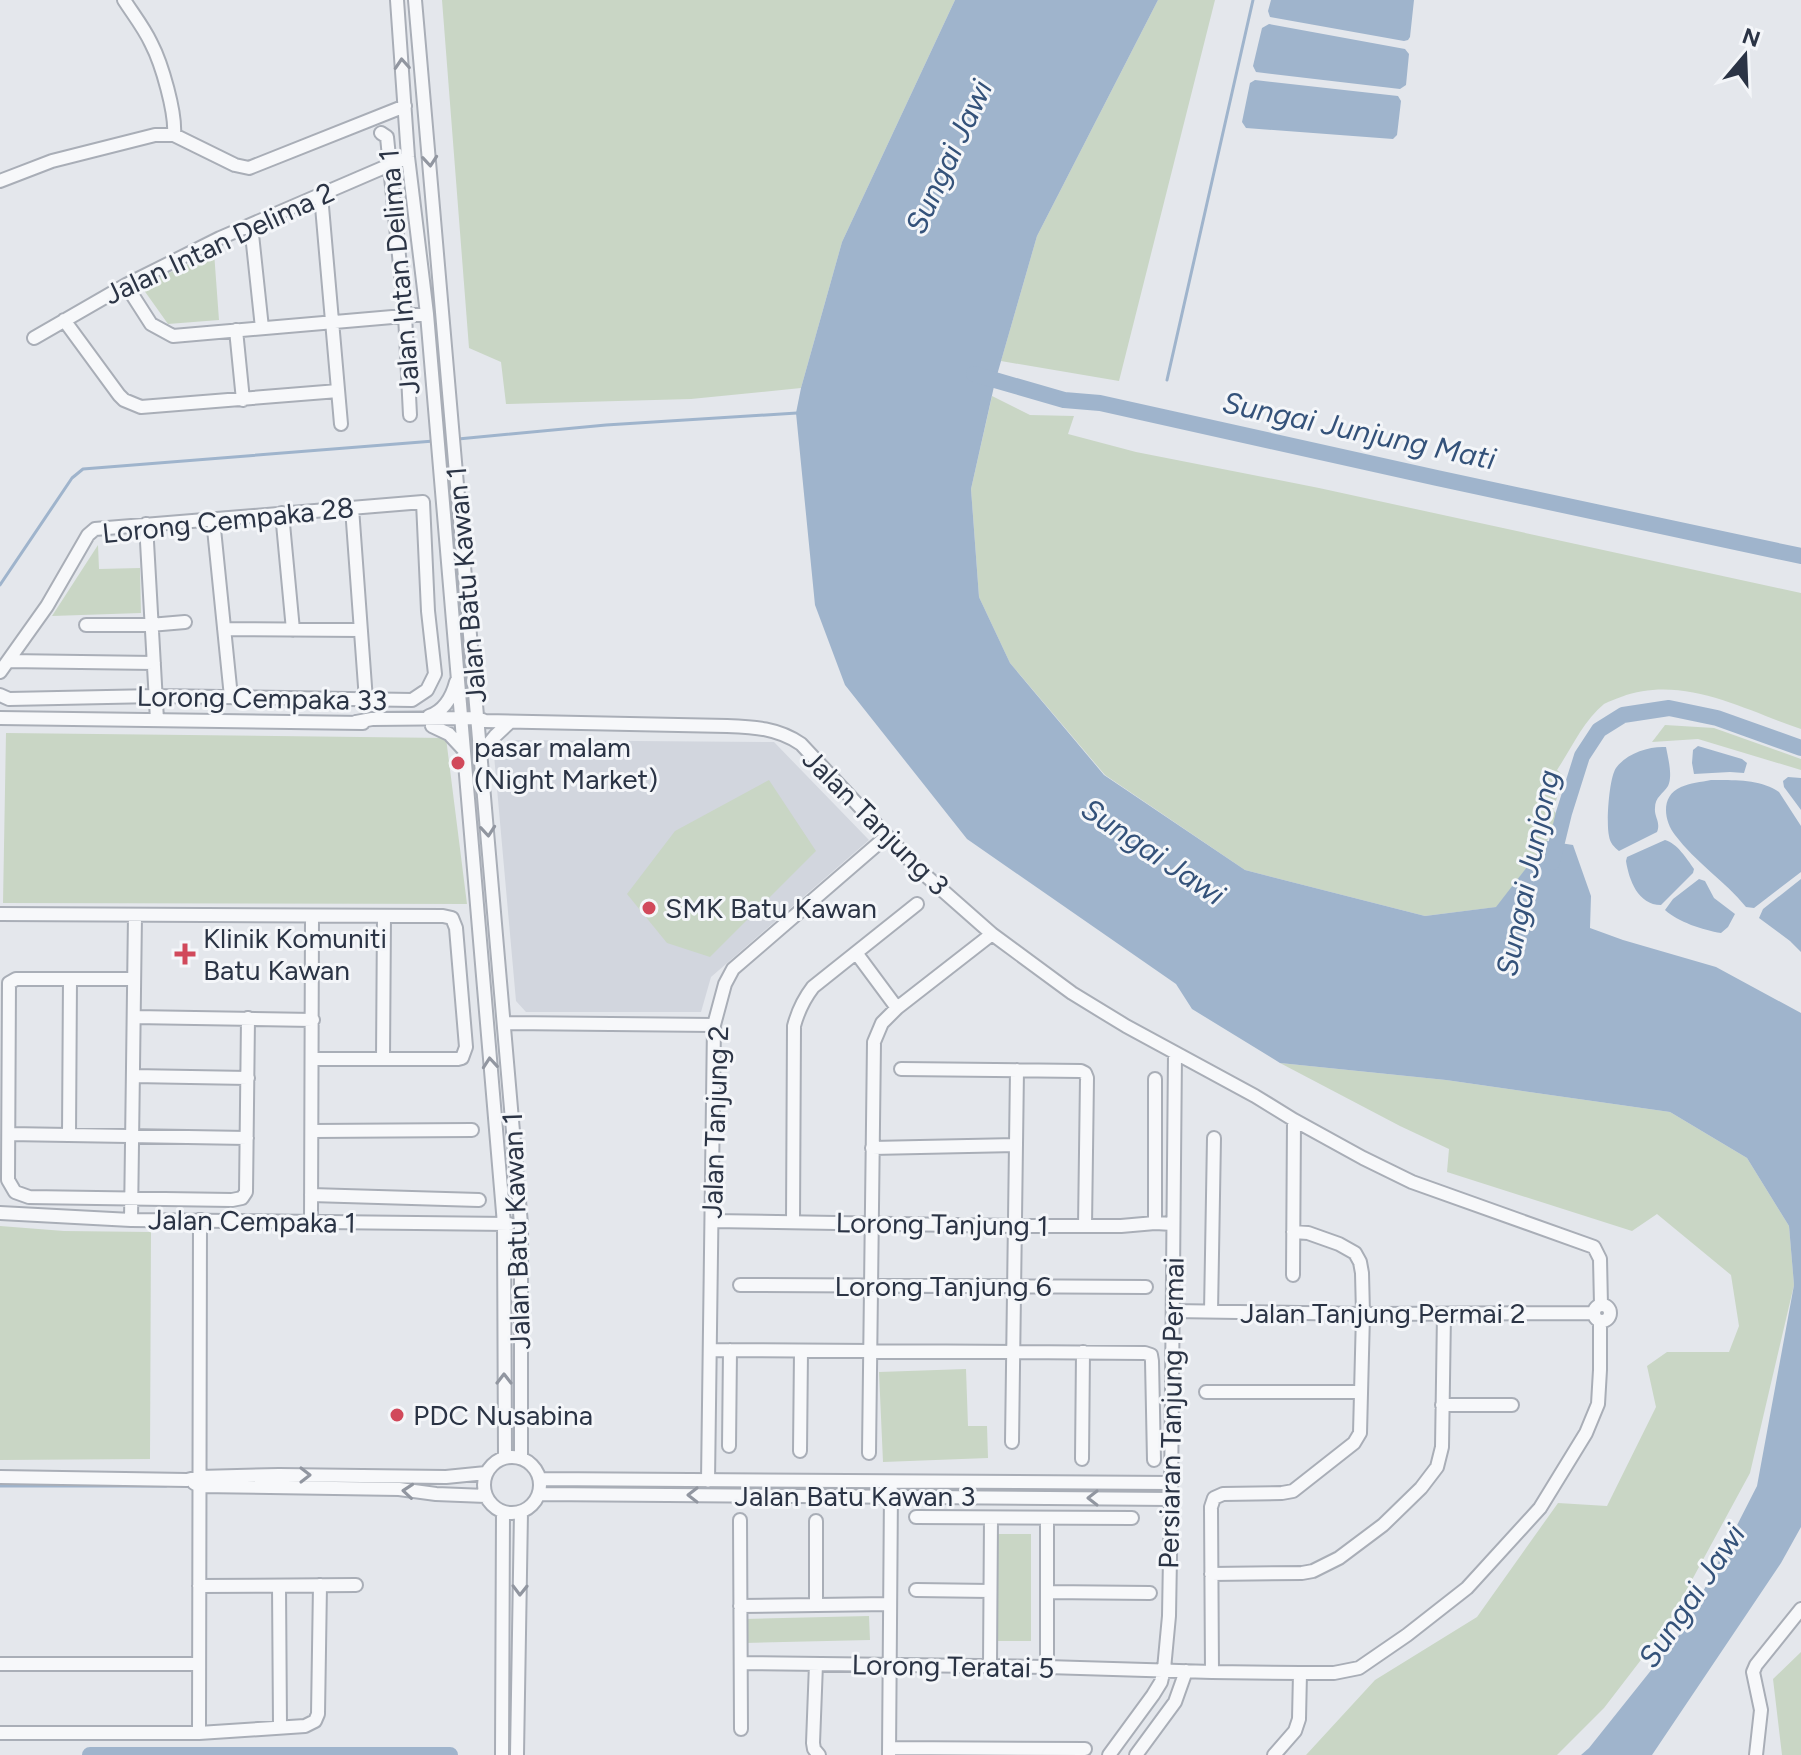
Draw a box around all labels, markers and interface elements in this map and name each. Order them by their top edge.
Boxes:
north arrow [1705,16,1785,96]
text: N [1739,22,1764,53]
one-way arrow [394,57,411,70]
water label: Sungai Jawi [897,73,1001,239]
street label: Jalan Intan Delima 1 [371,148,427,396]
one-way arrow [421,155,438,168]
street label: Jalan Intan Delima 2 [98,175,340,311]
water label: Sungai Junjung Mati [1219,383,1500,478]
street label: Jalan Batu Kawan 1 [439,465,493,705]
street label: Lorong Cempaka 28 [100,490,356,550]
street label: Lorong Cempaka 33 [136,679,388,717]
place label: pasar malam (Night Market) [474,730,658,796]
street label: Jalan Tanjung 3 [796,742,956,902]
marker: pasar malam (Night Market) [449,754,467,772]
water label: Sungai Junjong [1488,766,1567,979]
water label: Sungai Jawi [1074,790,1233,914]
one-way arrow [479,824,496,837]
place label: SMK Batu Kawan [665,891,877,925]
marker: SMK Batu Kawan [640,899,658,917]
place label: Klinik Komuniti Batu Kawan [203,921,387,987]
marker: Klinik Komuniti Batu Kawan [174,943,196,965]
street label: Jalan Tanjung 2 [695,1025,735,1219]
one-way arrow [482,1056,499,1069]
street label: Jalan Batu Kawan 1 [495,1112,537,1350]
street label: Jalan Cempaka 1 [148,1202,356,1240]
street label: Lorong Tanjung 1 [835,1205,1049,1243]
street label: Persiaran Tanjung Permai [1151,1257,1191,1569]
street label: Lorong Tanjung 6 [834,1269,1052,1303]
street label: Jalan Tanjung Permai 2 [1240,1296,1526,1330]
one-way arrow [496,1372,513,1385]
place label: PDC Nusabina [413,1398,593,1432]
marker: PDC Nusabina [388,1406,406,1424]
one-way arrow [299,1466,312,1484]
street label: Jalan Batu Kawan 3 [735,1479,975,1513]
one-way arrow [401,1482,414,1499]
one-way arrow [686,1486,699,1504]
one-way arrow [1086,1489,1099,1507]
water label: Sungai Jawi [1630,1516,1754,1675]
one-way arrow [511,1584,529,1597]
street label: Lorong Teratai 5 [851,1647,1055,1685]

